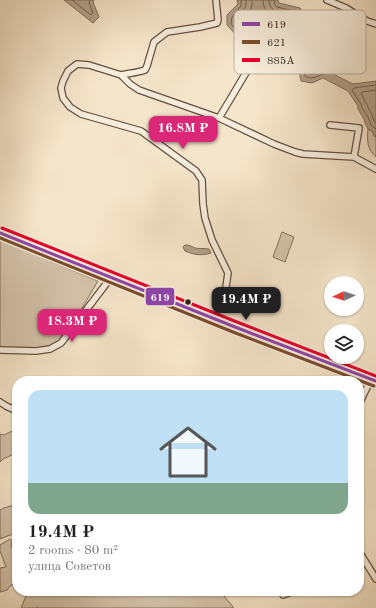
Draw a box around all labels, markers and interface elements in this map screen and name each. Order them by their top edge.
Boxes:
legend [234,10,366,74]
text: 619 [267,20,286,31]
text: 621 [267,38,286,49]
text: 885А [267,56,295,67]
pin: 16.8M ₽ [146,116,220,150]
text: 16.8M ₽ [158,122,208,135]
north arrow [324,276,364,316]
map controls [324,276,364,364]
line badge: 619 [145,287,175,306]
pin: 19.4M ₽ [209,287,283,321]
text: 619 [150,293,170,304]
text: 19.4M ₽ [221,293,271,306]
unlabelled marker [183,297,193,307]
pin: 18.3M ₽ [35,309,109,343]
text: 18.3M ₽ [47,315,97,328]
button: layers [324,324,364,364]
icon: home [152,416,224,488]
text: 19.4M ₽ [28,524,94,541]
text: 2 rooms · 80 m² [28,544,118,557]
text: улица Советов [28,560,111,573]

